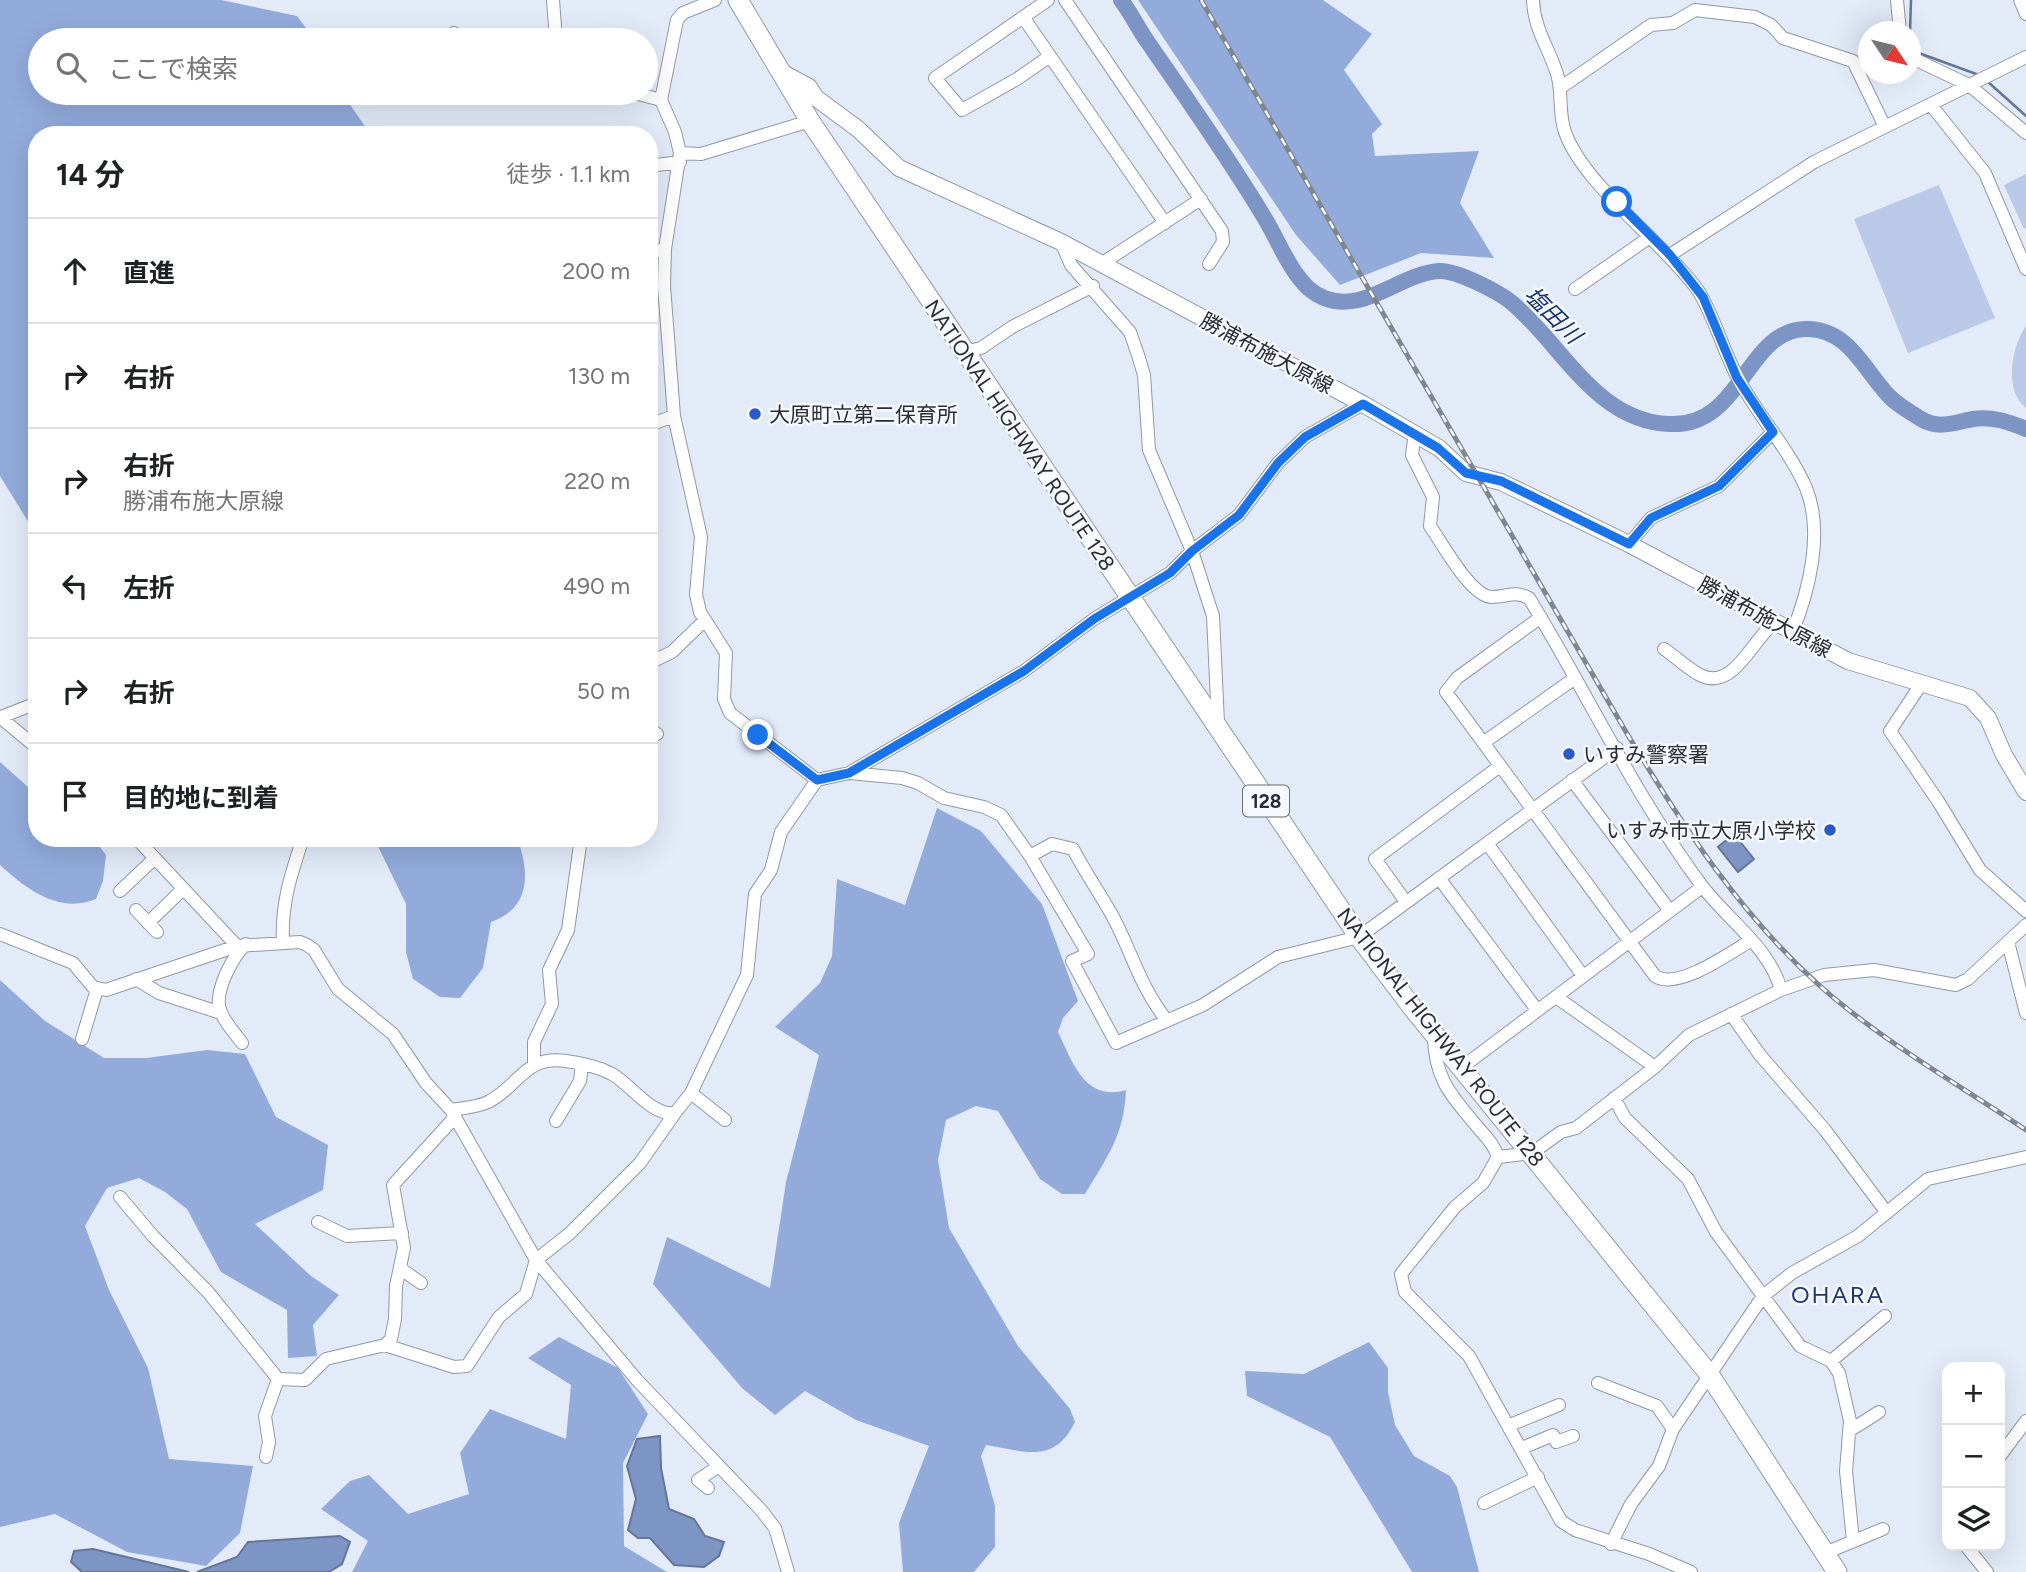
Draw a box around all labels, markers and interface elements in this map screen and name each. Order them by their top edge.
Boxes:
north arrow [1858,21,1921,84]
search box [28,28,658,105]
icon: search [52,48,90,86]
text: ここで検索 [108,53,238,85]
text: 14 分 [56,156,125,193]
text: 徒歩 · 1.1 km [507,160,630,188]
route start [1601,186,1632,217]
icon: ahead [56,252,94,290]
text: 直進 [123,257,175,289]
text: 200 m [562,257,630,285]
water label: 塩田川 [1519,281,1589,351]
street label: NATIONAL HIGHWAY ROUTE 128 [920,295,1120,575]
street label: 勝浦布施大原線 [1196,307,1338,399]
icon: right [56,357,94,395]
text: 右折 [123,362,175,394]
text: 130 m [568,362,630,390]
place label: 大原町立第二保育所 [769,402,958,427]
marker: 大原町立第二保育所 [747,406,763,422]
text: 右折 [123,450,175,482]
icon: right [56,462,94,500]
text: 220 m [564,467,630,495]
text: 勝浦布施大原線 [123,487,284,515]
icon: left [56,567,94,605]
street label: 勝浦布施大原線 [1694,571,1836,663]
text: 左折 [123,572,175,604]
text: 490 m [563,572,630,600]
icon: right [56,672,94,710]
text: 右折 [123,677,175,709]
text: 50 m [577,677,630,705]
route end [742,719,773,750]
place label: いすみ警察署 [1583,742,1709,767]
marker: いすみ警察署 [1561,746,1577,762]
icon: arrive [56,777,94,815]
text: 目的地に到着 [123,782,279,814]
road number: 128 [1243,786,1289,816]
place label: いすみ市立大原小学校 [1606,818,1816,843]
marker: いすみ市立大原小学校 [1822,822,1838,838]
street label: NATIONAL HIGHWAY ROUTE 128 [1332,903,1550,1171]
district label: OHARA [1791,1280,1885,1309]
map controls [1942,1362,2005,1551]
button: + [1942,1362,2005,1425]
button: − [1942,1425,2005,1488]
button: layers [1942,1488,2005,1551]

